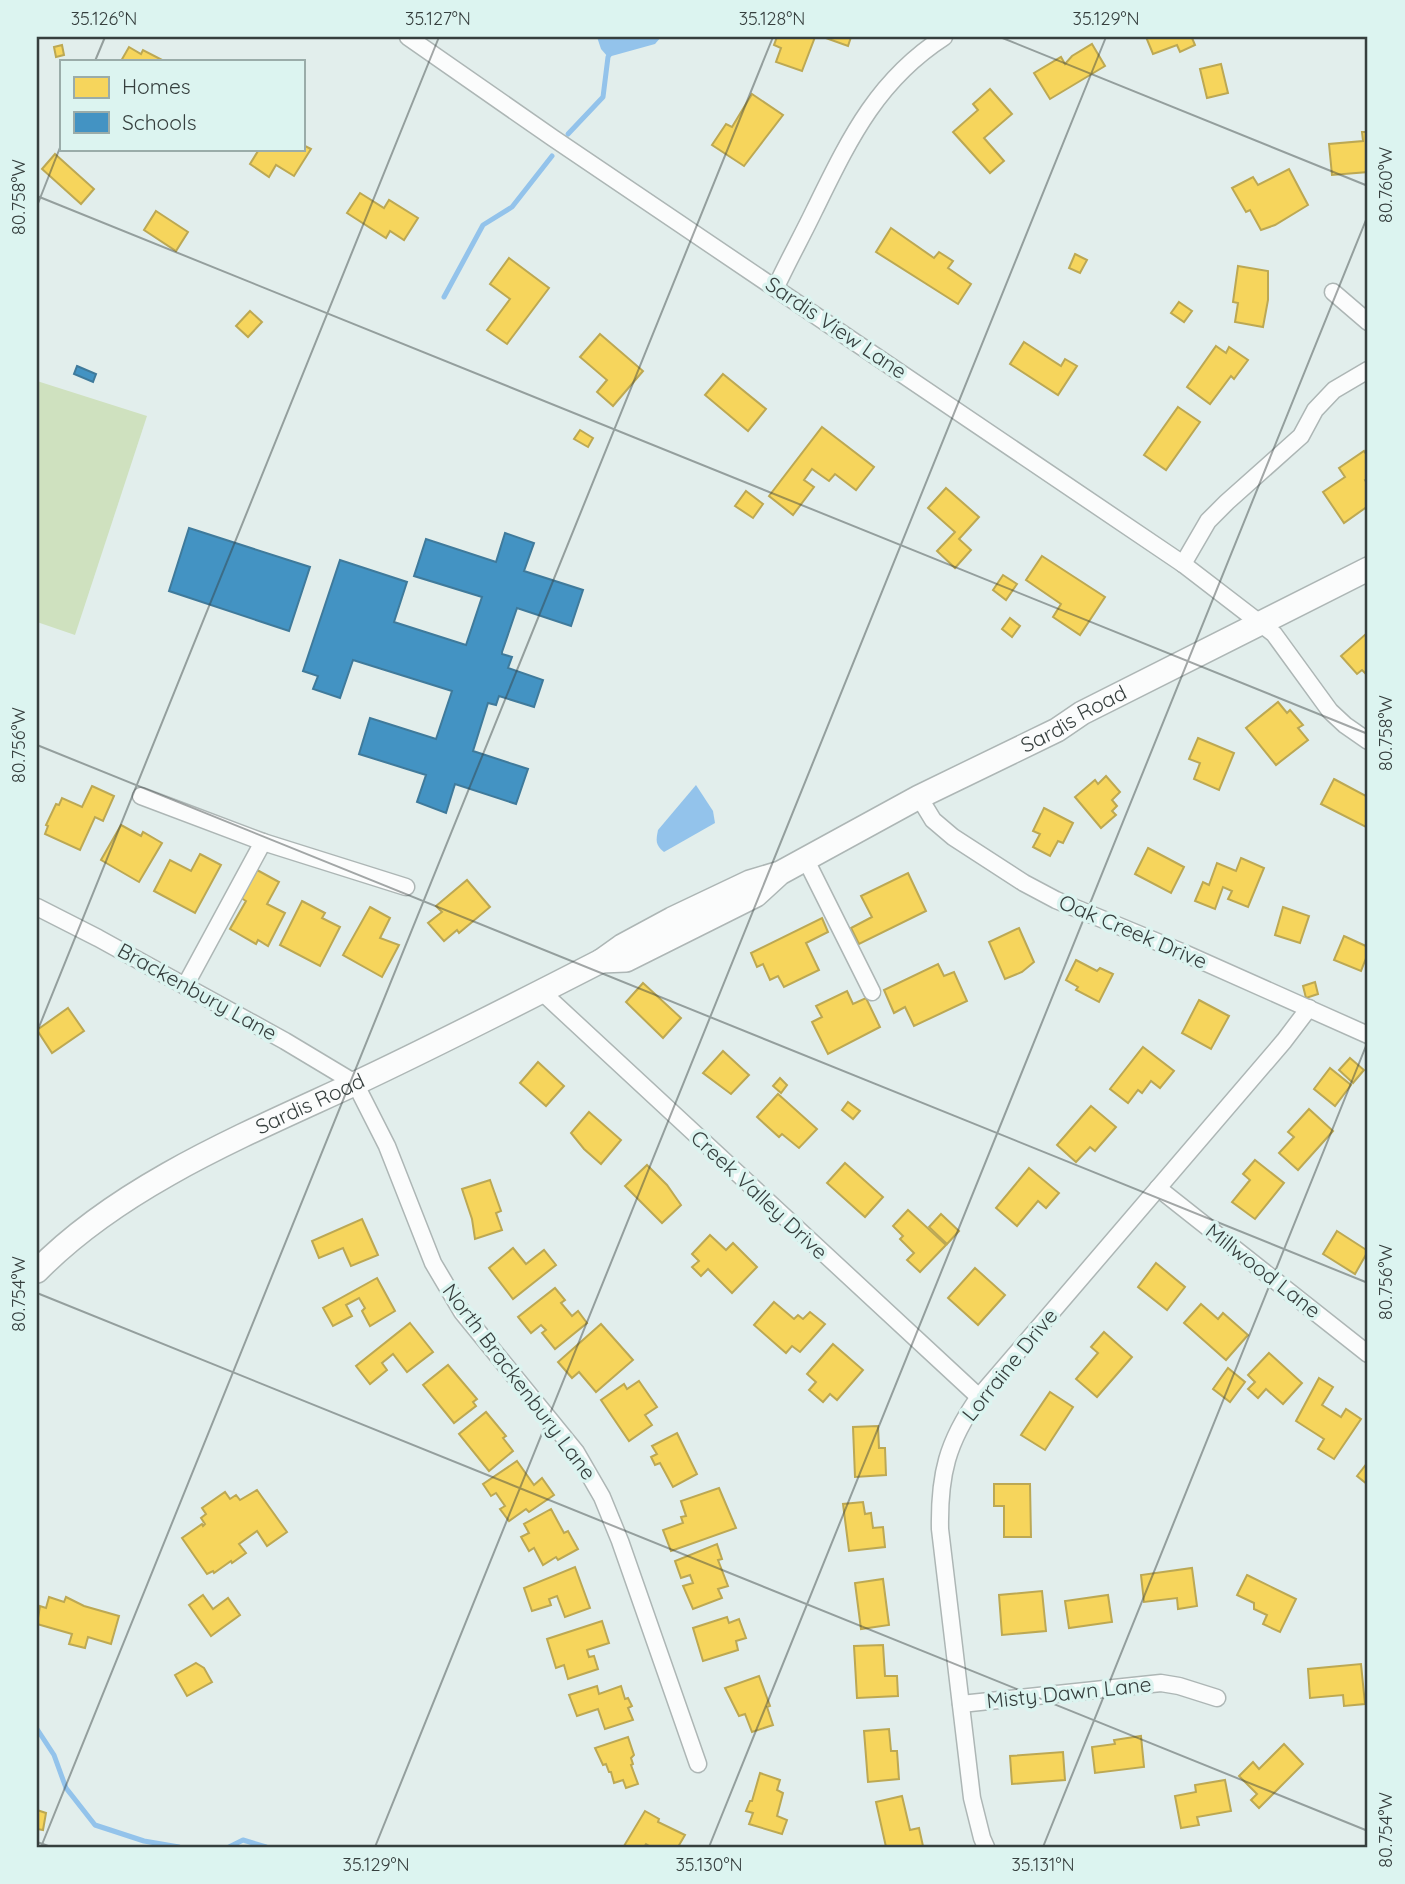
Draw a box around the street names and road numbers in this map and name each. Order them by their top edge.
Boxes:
street label: Sardis View Lane [761,270,912,384]
street label: Sardis Road [1016,679,1131,758]
street label: Oak Creek Drive [1055,888,1211,974]
street label: Brackenbury Lane [113,937,282,1046]
street label: Sardis Road [251,1067,369,1139]
street label: Creek Valley Drive [686,1124,834,1264]
street label: Millwood Lane [1201,1217,1326,1323]
street label: North Brackenbury Lane [437,1278,602,1485]
street label: Lorraine Drive [956,1303,1063,1426]
street label: Misty Dawn Lane [985,1670,1153,1714]

